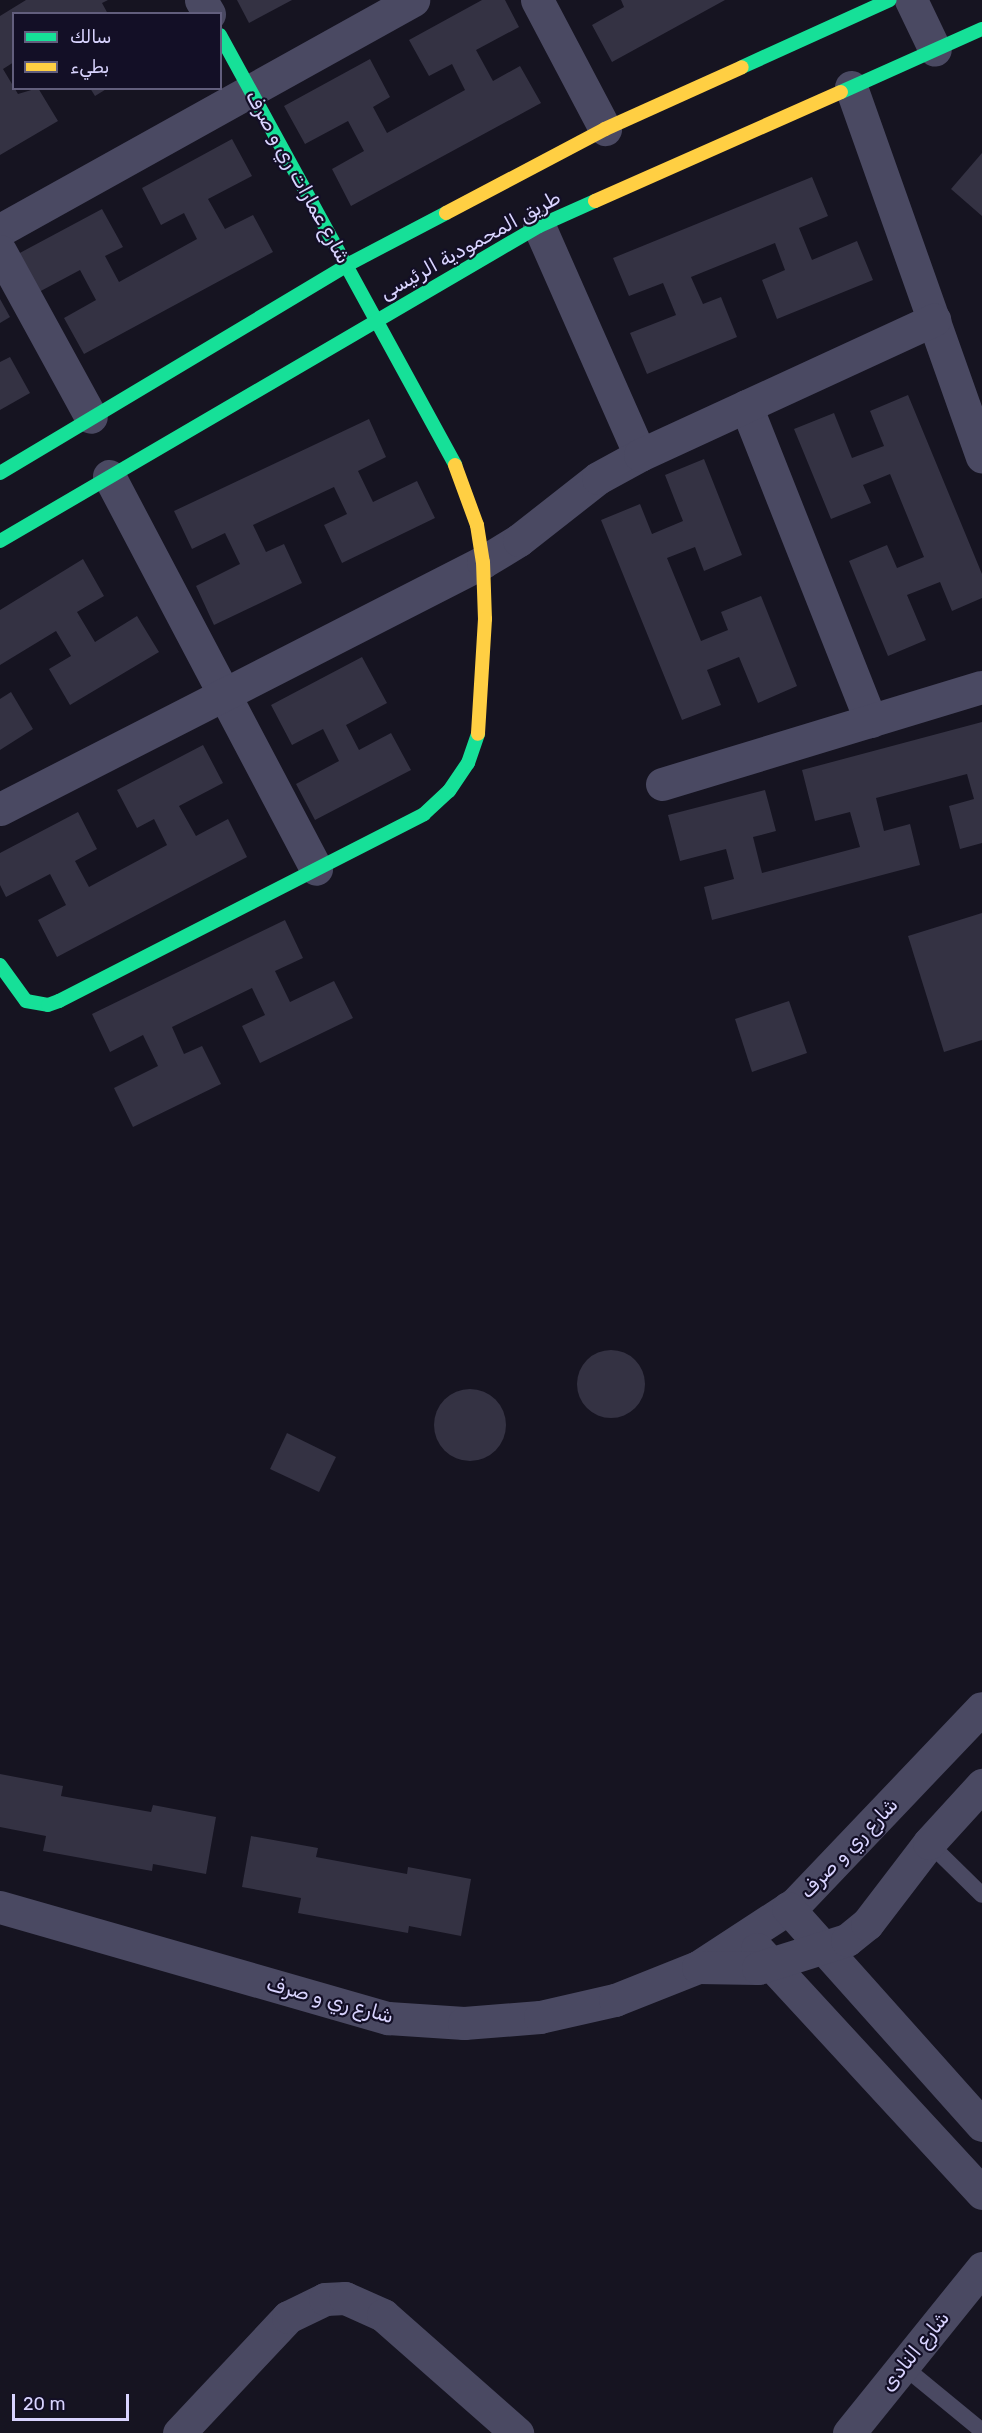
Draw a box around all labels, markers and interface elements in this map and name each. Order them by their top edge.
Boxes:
legend [12,12,222,90]
text: سالك [70,26,111,48]
text: بطيء [70,56,109,78]
street label: شارع عمارات ري و صرف [240,86,356,268]
street label: طريق المحمودية الرئيسى [375,185,565,305]
street label: شارع ري و صرف [795,1793,903,1903]
street label: شارع ري و صرف [264,1972,396,2028]
street label: شارع النادى [875,2306,955,2396]
scale bar [15,2382,132,2420]
text: 20 m [23,2393,65,2415]

